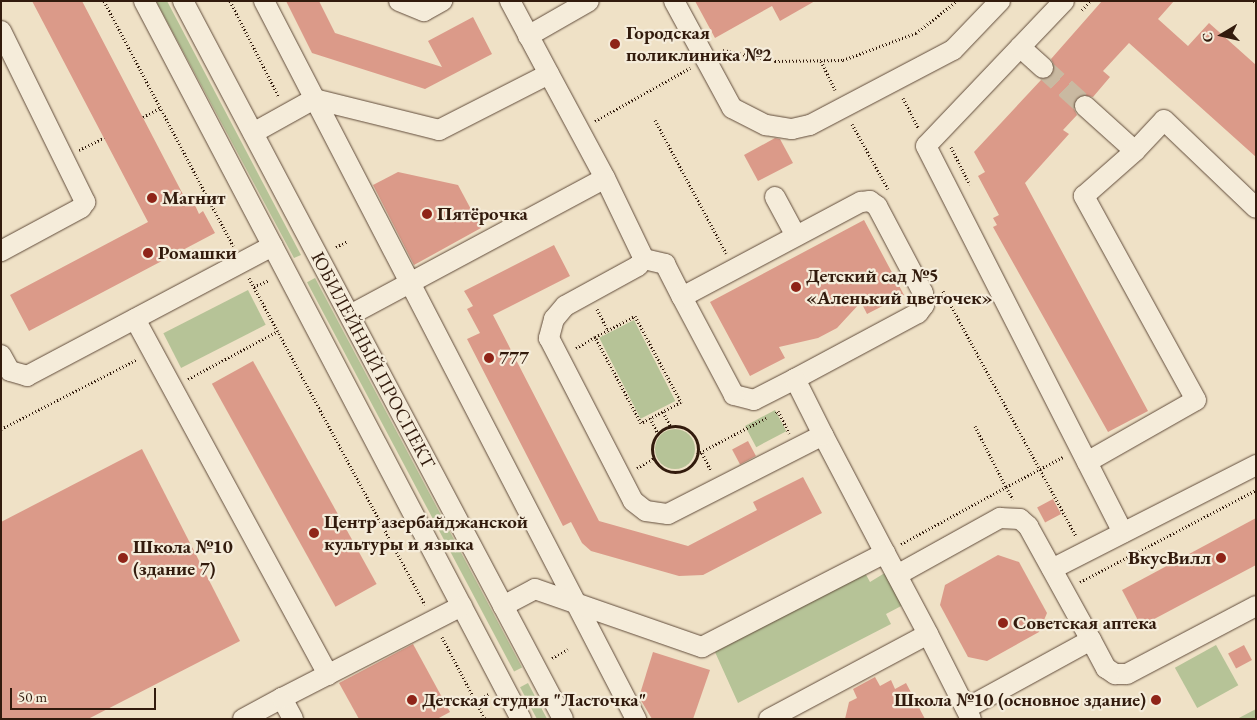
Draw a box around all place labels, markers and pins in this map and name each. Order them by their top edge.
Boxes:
place label: Городская поликлиника №2 [626,22,772,66]
marker: Городская поликлиника №2 [608,37,622,51]
place label: Магнит [162,187,226,209]
marker: Магнит [146,192,158,204]
place label: Пятёрочка [437,203,528,225]
marker: Пятёрочка [421,208,433,220]
place label: Ромашки [158,242,237,264]
marker: Ромашки [142,247,154,259]
place label: Детский сад №5 «Аленький цветочек» [806,265,993,309]
marker: Детский сад №5 «Аленький цветочек» [790,281,802,293]
place label: 777 [499,347,529,369]
marker: 777 [483,352,495,364]
place label: Центр азербайджанской культуры и языка [324,511,528,555]
marker: Центр азербайджанской культуры и языка [308,527,320,539]
place label: Школа №10 (здание 7) [133,536,233,580]
place label: ВкусВилл [1128,547,1211,569]
marker: Школа №10 (здание 7) [117,552,129,564]
marker: ВкусВилл [1215,552,1227,564]
place label: Советская аптека [1013,612,1157,634]
marker: Советская аптека [997,617,1009,629]
place label: Детская студия "Ласточка" [422,689,646,711]
place label: Школа №10 (основное здание) [894,689,1146,711]
marker: Детская студия "Ласточка" [406,694,418,706]
marker: Школа №10 (основное здание) [1150,694,1162,706]

